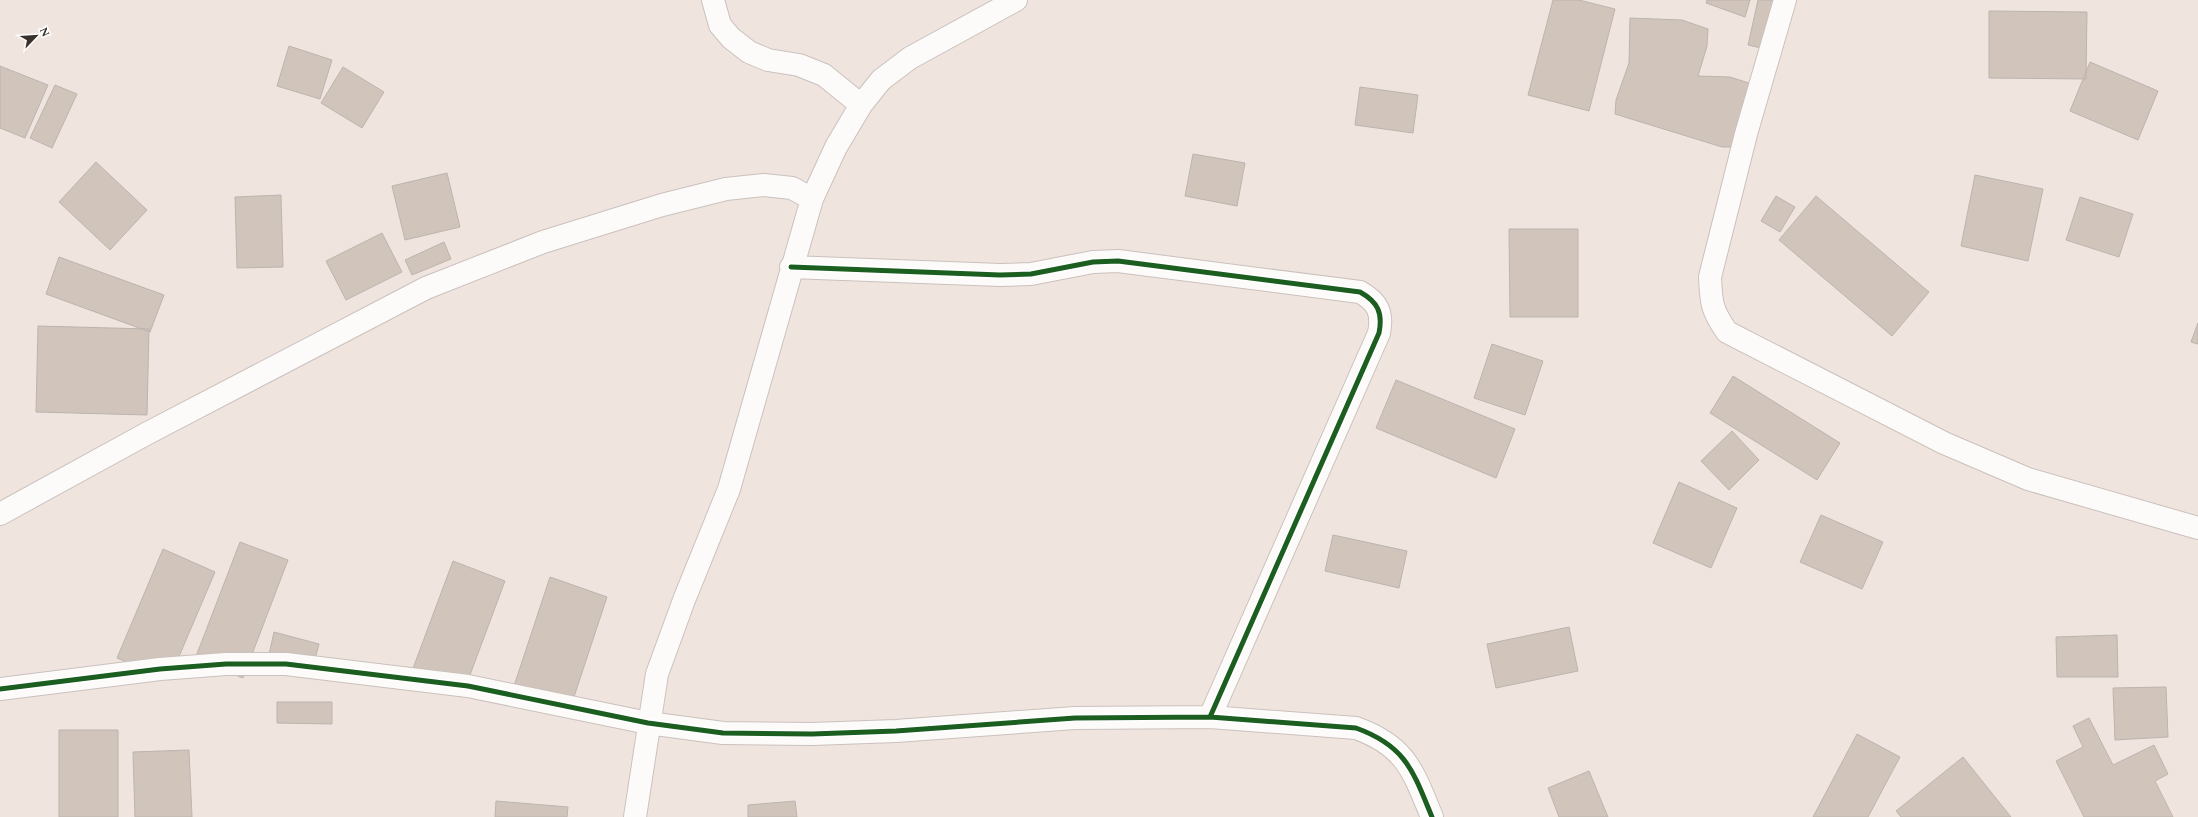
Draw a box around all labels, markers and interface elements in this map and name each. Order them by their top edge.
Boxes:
north arrow [16,16,56,56]
text: N [35,24,54,40]

